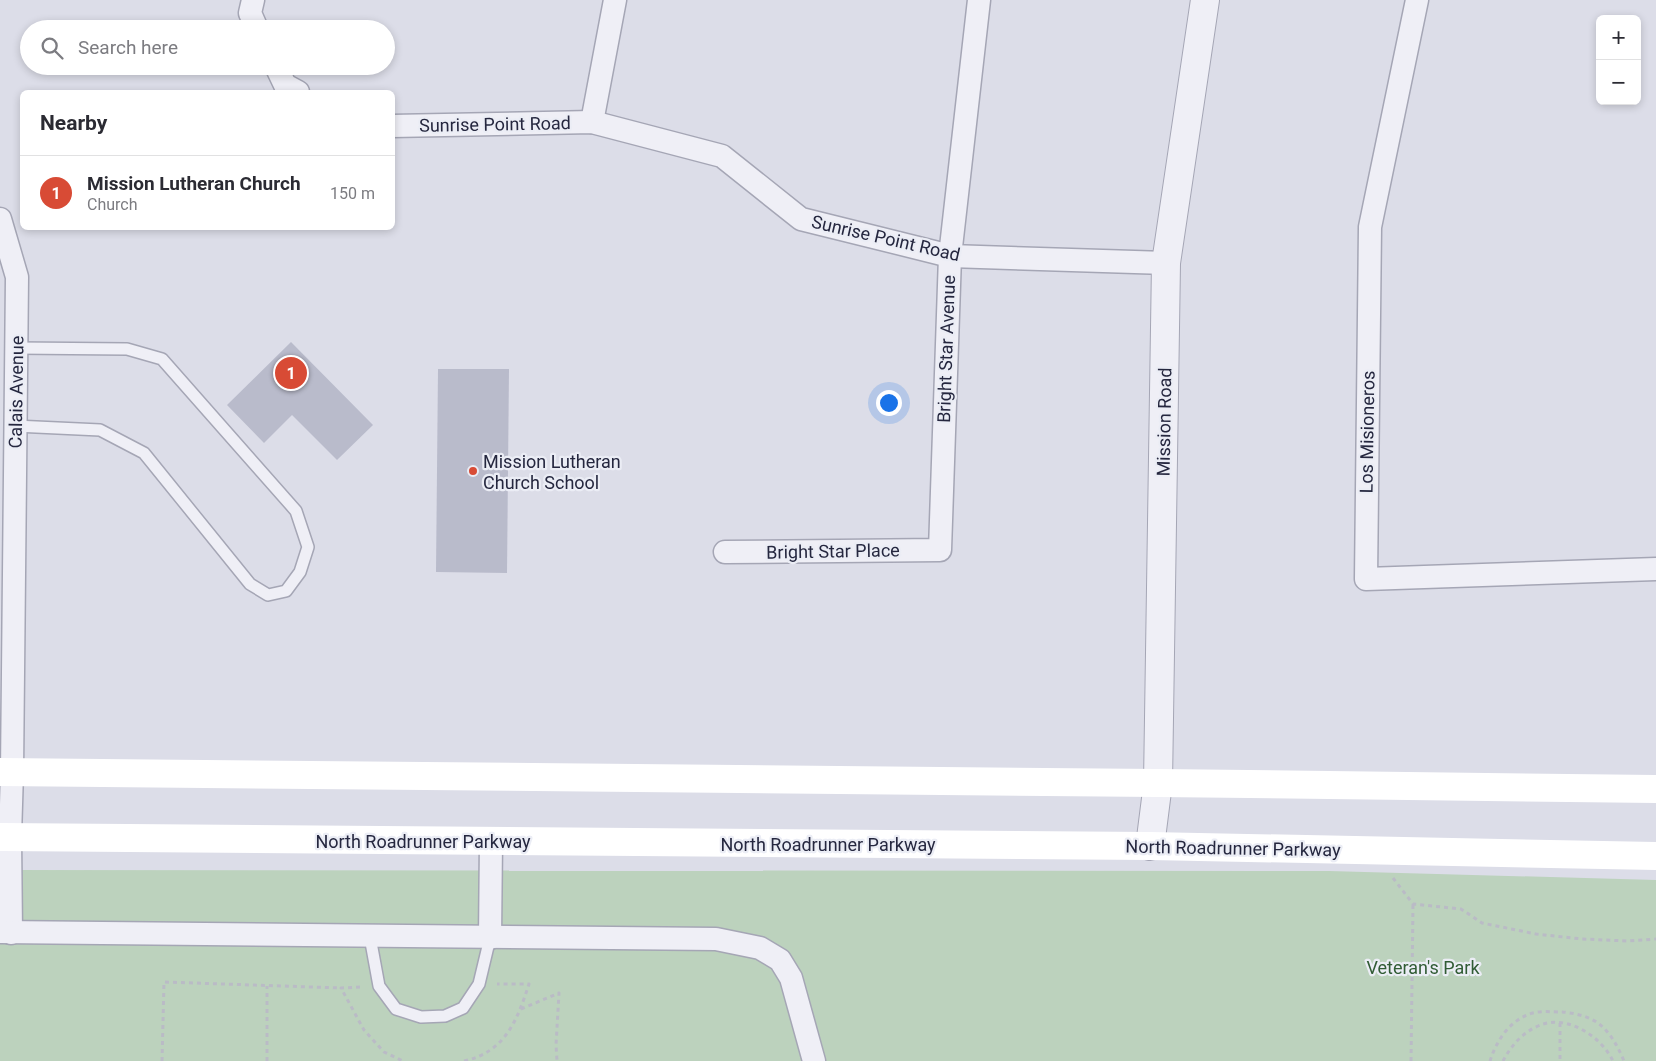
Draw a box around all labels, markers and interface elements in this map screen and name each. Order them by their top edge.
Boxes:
map controls [1596,15,1641,105]
button: + [1596,15,1641,60]
search box [20,20,395,75]
icon: search [38,34,66,62]
text: Search here [78,36,178,59]
button: − [1596,60,1641,105]
text: Nearby [40,111,107,135]
street label: Sunrise Point Road [419,112,571,136]
text: Mission Lutheran Church [87,172,301,195]
text: 1 [51,184,61,203]
text: 150 m [330,184,375,203]
text: Church [87,195,138,214]
street label: Sunrise Point Road [810,211,962,265]
street label: Bright Star Avenue [933,275,959,423]
street label: Calais Avenue [5,335,27,449]
pin: 1 [275,354,307,392]
street label: Mission Road [1153,367,1175,477]
street label: Los Misioneros [1355,370,1379,494]
your location [876,390,902,416]
place label: Mission Lutheran Church School [483,451,621,493]
marker: Mission Lutheran Church School [467,465,479,477]
street label: Bright Star Place [766,539,900,563]
street label: North Roadrunner Parkway [315,831,531,852]
street label: North Roadrunner Parkway [720,834,936,855]
street label: North Roadrunner Parkway [1125,836,1341,860]
park label: Veteran's Park [1366,957,1480,978]

